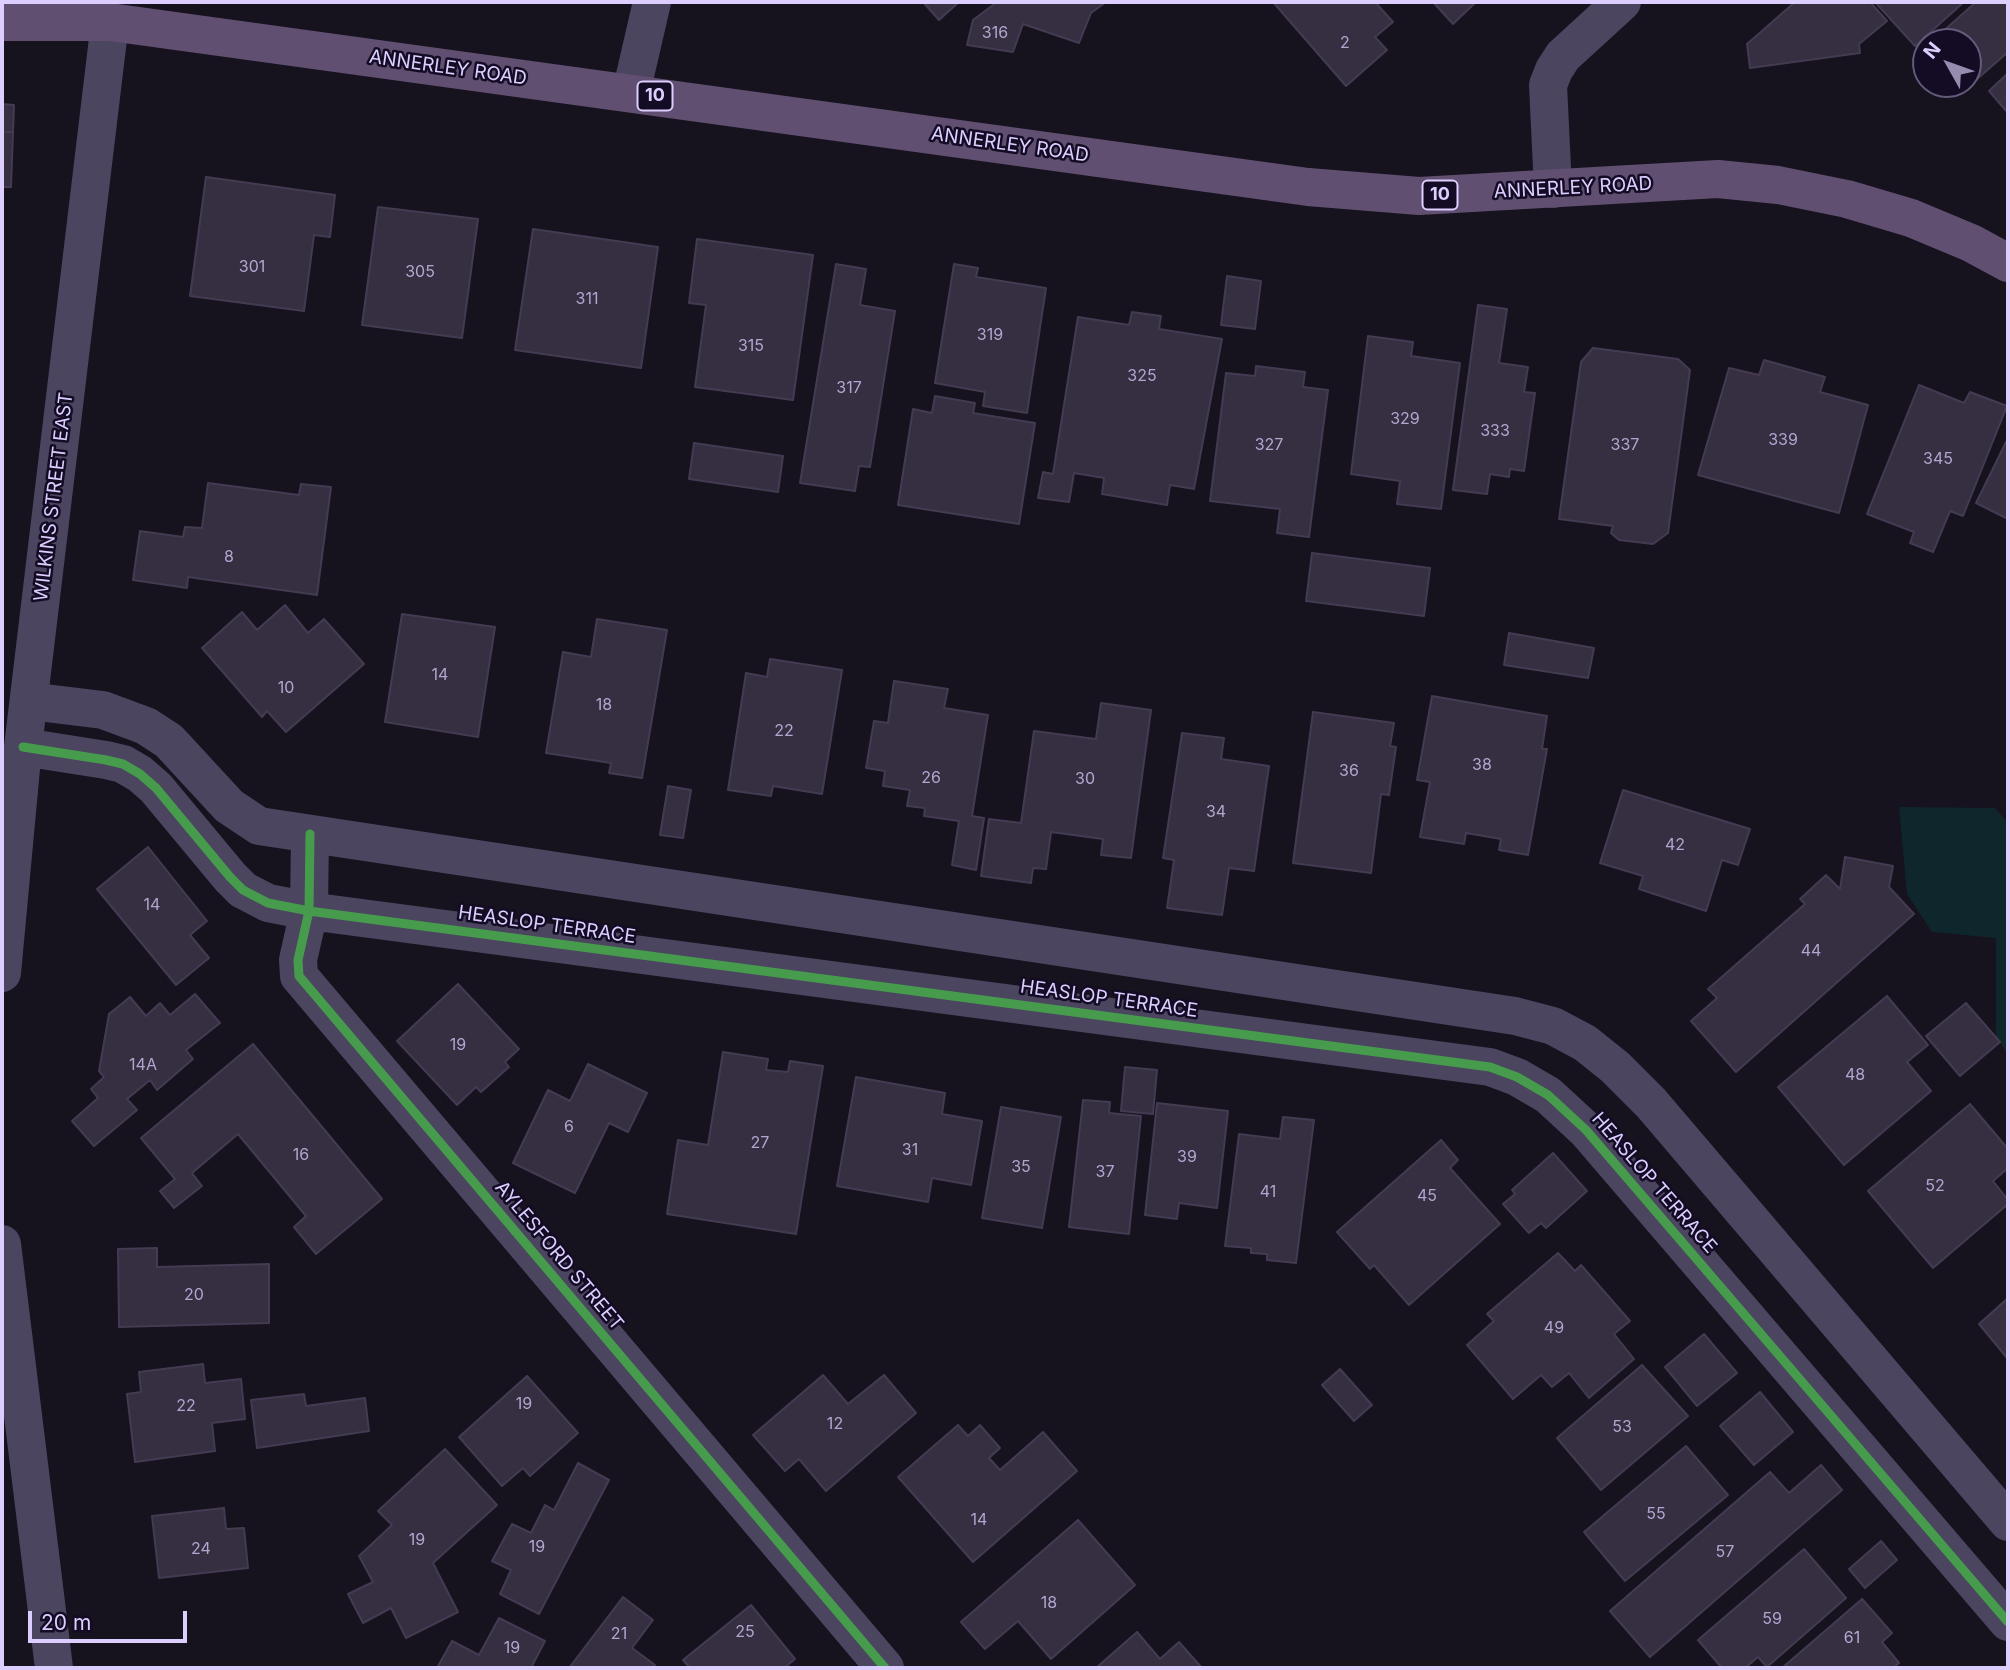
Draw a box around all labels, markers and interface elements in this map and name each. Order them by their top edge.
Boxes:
house number: 316 [982,23,1008,43]
north arrow [1912,28,1982,98]
house number: 2 [1340,33,1350,53]
text: N [1919,38,1946,63]
street label: ANNERLEY ROAD [368,46,528,90]
road number: 10 [638,82,672,110]
street label: ANNERLEY ROAD [930,123,1090,167]
street label: ANNERLEY ROAD [1493,172,1653,204]
road number: 10 [1422,180,1458,210]
house number: 301 [239,257,265,277]
house number: 305 [405,262,435,282]
house number: 311 [576,289,598,309]
house number: 319 [977,325,1003,345]
house number: 315 [738,336,764,356]
house number: 325 [1127,366,1157,386]
house number: 317 [836,378,862,398]
street label: WILKINS STREET EAST [30,391,78,603]
house number: 329 [1390,409,1420,429]
house number: 333 [1480,421,1510,441]
house number: 339 [1768,430,1798,450]
house number: 327 [1255,435,1283,455]
house number: 337 [1611,435,1639,455]
house number: 345 [1923,449,1953,469]
house number: 8 [224,547,234,567]
house number: 14 [432,665,448,685]
house number: 10 [278,678,294,698]
house number: 18 [596,695,612,715]
house number: 22 [774,721,794,741]
house number: 38 [1472,755,1492,775]
house number: 36 [1339,761,1359,781]
house number: 26 [921,768,941,788]
house number: 30 [1075,769,1095,789]
house number: 34 [1206,802,1226,822]
house number: 42 [1665,835,1685,855]
house number: 14 [144,895,160,915]
street label: HEASLOP TERRACE [457,901,637,949]
house number: 44 [1801,941,1821,961]
street label: HEASLOP TERRACE [1019,975,1199,1023]
house number: 19 [450,1035,466,1055]
house number: 14A [129,1055,157,1075]
house number: 48 [1845,1065,1865,1085]
street label: HEASLOP TERRACE [1587,1108,1721,1258]
house number: 6 [564,1117,574,1137]
house number: 27 [751,1133,769,1153]
house number: 31 [902,1140,918,1160]
house number: 16 [293,1145,309,1165]
house number: 39 [1177,1147,1197,1167]
house number: 35 [1011,1157,1031,1177]
house number: 37 [1096,1162,1114,1182]
house number: 52 [1925,1176,1945,1196]
street label: AYLESFORD STREET [490,1177,628,1335]
house number: 41 [1260,1182,1276,1202]
house number: 45 [1417,1186,1437,1206]
house number: 20 [184,1285,204,1305]
house number: 49 [1544,1318,1564,1338]
house number: 19 [516,1394,532,1414]
house number: 22 [176,1396,196,1416]
house number: 12 [827,1414,843,1434]
house number: 53 [1612,1417,1632,1437]
house number: 55 [1646,1504,1666,1524]
house number: 14 [971,1510,987,1530]
house number: 19 [409,1530,425,1550]
house number: 19 [529,1537,545,1557]
house number: 24 [191,1539,211,1559]
house number: 57 [1716,1542,1734,1562]
house number: 18 [1041,1593,1057,1613]
scale bar [32,1596,191,1640]
house number: 59 [1762,1609,1782,1629]
text: 20 m [41,1610,91,1635]
house number: 25 [735,1622,755,1642]
house number: 21 [611,1624,627,1644]
house number: 61 [1844,1628,1860,1648]
house number: 19 [504,1638,520,1658]

